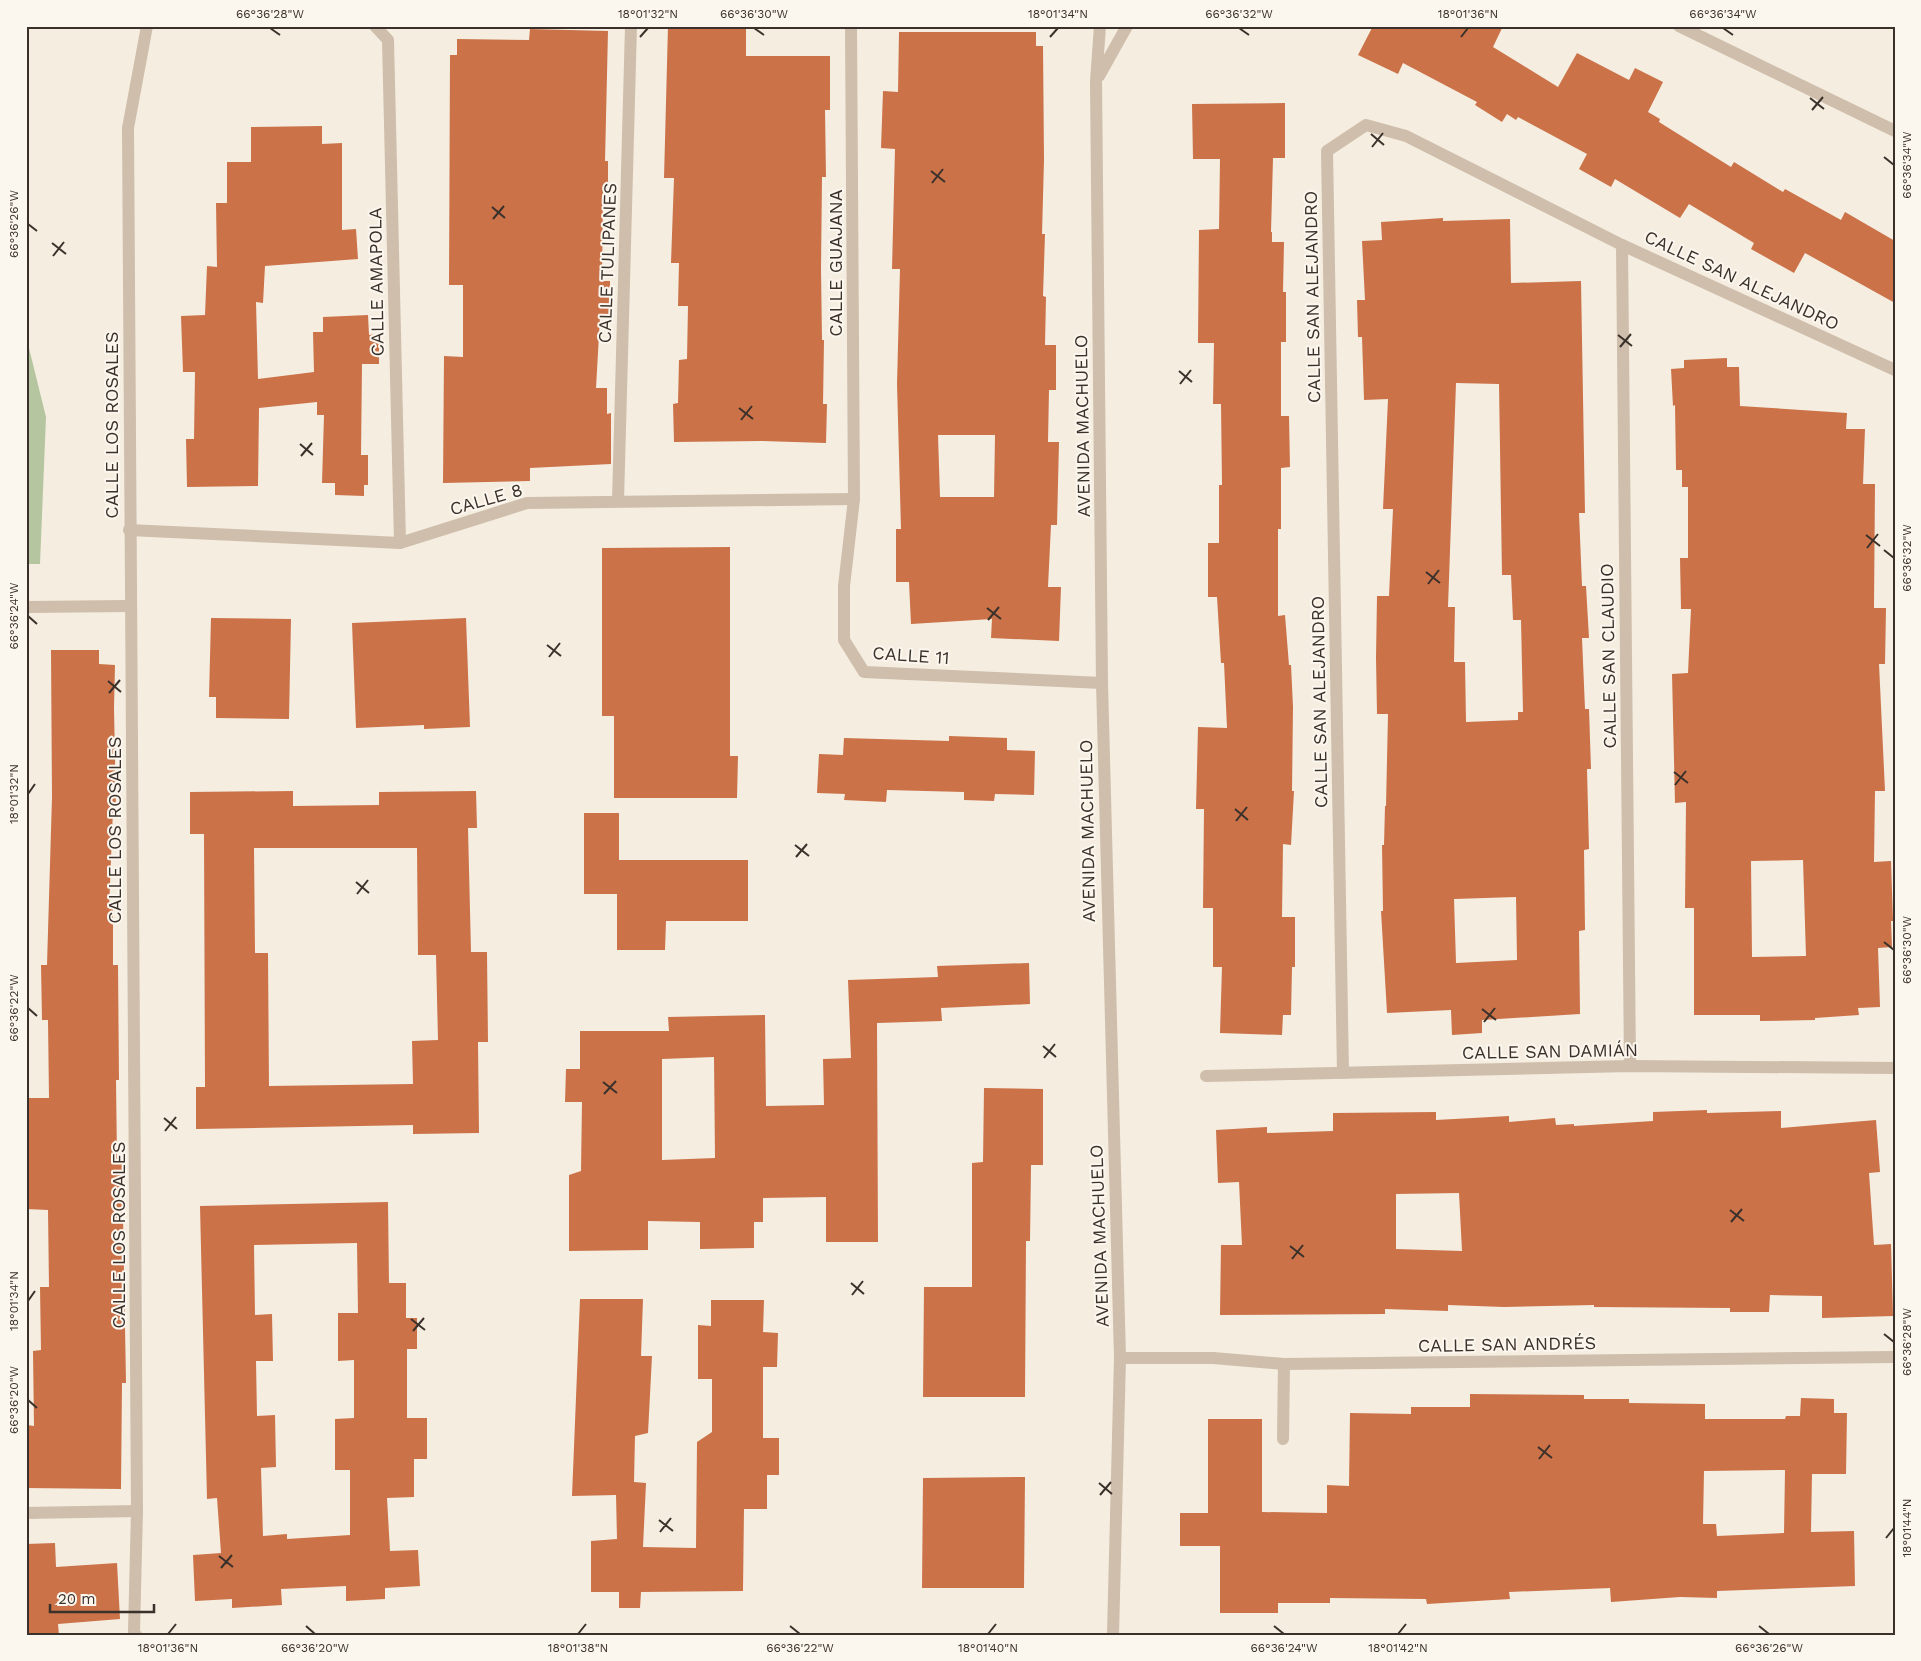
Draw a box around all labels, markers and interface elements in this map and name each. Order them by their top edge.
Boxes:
text: 66°36'28"W [236,7,304,21]
text: 18°01'32"N [618,7,678,21]
text: 66°36'30"W [720,7,788,21]
text: 18°01'34"N [1028,7,1088,21]
text: 66°36'32"W [1205,7,1273,21]
text: 18°01'36"N [1438,7,1498,21]
text: 66°36'34"W [1689,7,1757,21]
text: 66°36'34"W [1900,131,1914,199]
street label: CALLE TULIPANES [594,182,620,344]
street label: CALLE GUAJANA [825,189,846,337]
text: 66°36'26"W [7,190,21,258]
street label: CALLE SAN ALEJANDRO [1300,191,1324,403]
street label: CALLE AMAPOLA [364,207,388,357]
street label: CALLE SAN ALEJANDRO [1641,226,1843,334]
street label: CALLE LOS ROSALES [101,331,122,519]
street label: AVENIDA MACHUELO [1070,334,1094,518]
street label: CALLE 8 [447,479,525,519]
text: 66°36'32"W [1900,524,1914,592]
street label: CALLE SAN CLAUDIO [1596,563,1620,749]
text: 66°36'24"W [7,582,21,649]
street label: CALLE SAN ALEJANDRO [1307,596,1331,808]
street label: CALLE 11 [872,642,950,668]
street label: CALLE LOS ROSALES [104,736,125,924]
street label: AVENIDA MACHUELO [1075,739,1099,923]
text: 18°01'32"N [7,764,21,824]
text: 66°36'30"W [1900,916,1914,984]
text: 66°36'22"W [7,974,21,1042]
street label: CALLE SAN DAMIÁN [1462,1039,1638,1063]
street label: CALLE LOS ROSALES [108,1141,129,1329]
street label: AVENIDA MACHUELO [1085,1144,1113,1328]
text: 18°01'34"N [7,1271,21,1331]
text: 66°36'28"W [1900,1308,1914,1376]
street label: CALLE SAN ANDRÉS [1418,1332,1596,1356]
text: 66°36'20"W [7,1366,21,1434]
text: 18°01'44"N [1900,1498,1914,1558]
scale bar [50,1581,154,1613]
text: 20 m [58,1590,96,1608]
text: 18°01'36"N [138,1641,198,1655]
text: 66°36'20"W [281,1641,349,1655]
text: 18°01'38"N [548,1641,608,1655]
text: 66°36'22"W [766,1641,834,1655]
text: 18°01'40"N [958,1641,1018,1655]
text: 66°36'24"W [1251,1641,1318,1655]
text: 18°01'42"N [1368,1641,1428,1655]
text: 66°36'26"W [1735,1641,1803,1655]

